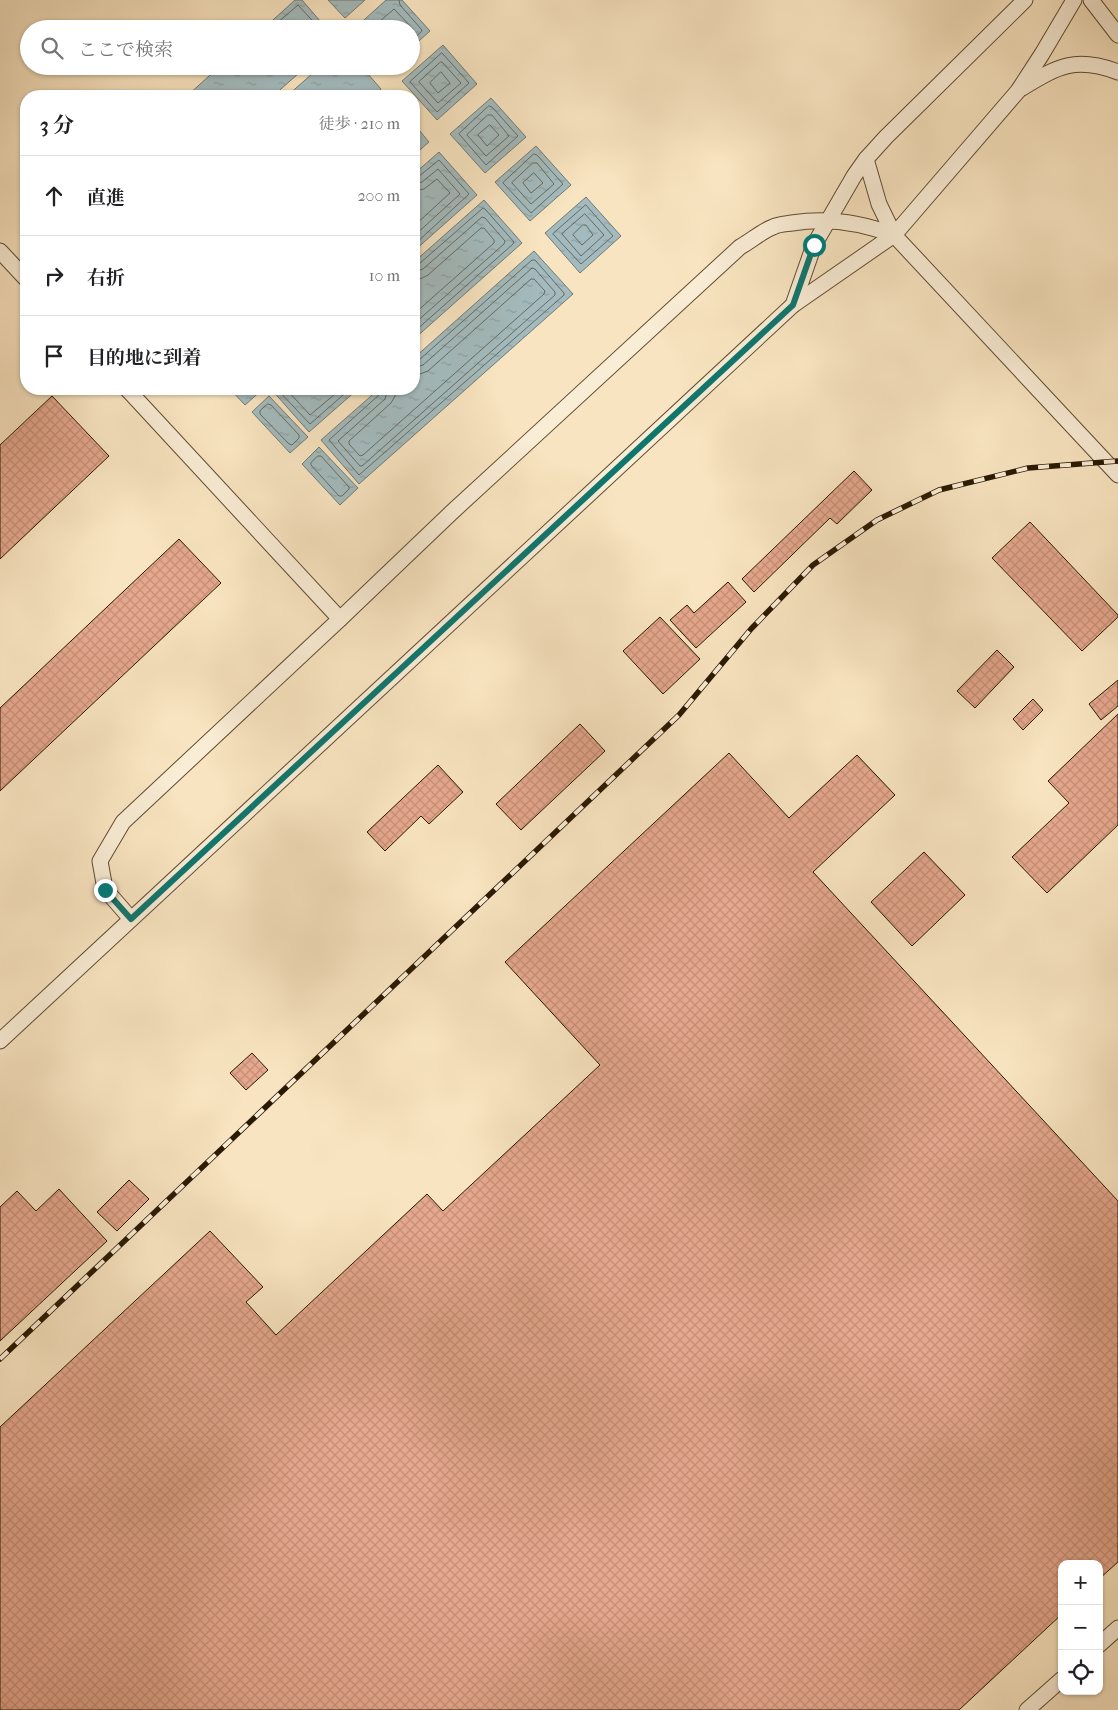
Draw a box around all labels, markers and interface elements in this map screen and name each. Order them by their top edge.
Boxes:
search box [20,20,420,75]
icon: search [38,34,66,62]
text: ここで検索 [78,39,173,61]
text: 3 分 [40,113,74,137]
text: 徒歩 · 210 m [318,114,400,133]
icon: ahead [40,182,68,210]
text: 200 m [357,186,400,205]
text: 直進 [87,187,125,209]
route start [803,234,826,257]
icon: right [40,262,68,290]
text: 10 m [369,266,400,285]
text: 右折 [87,267,125,289]
icon: arrive [40,342,68,370]
text: 目的地に到着 [87,347,201,369]
route end [94,879,117,902]
map controls [1058,1560,1103,1695]
button: + [1058,1560,1103,1605]
button: − [1058,1605,1103,1650]
button: locate [1058,1650,1103,1695]

